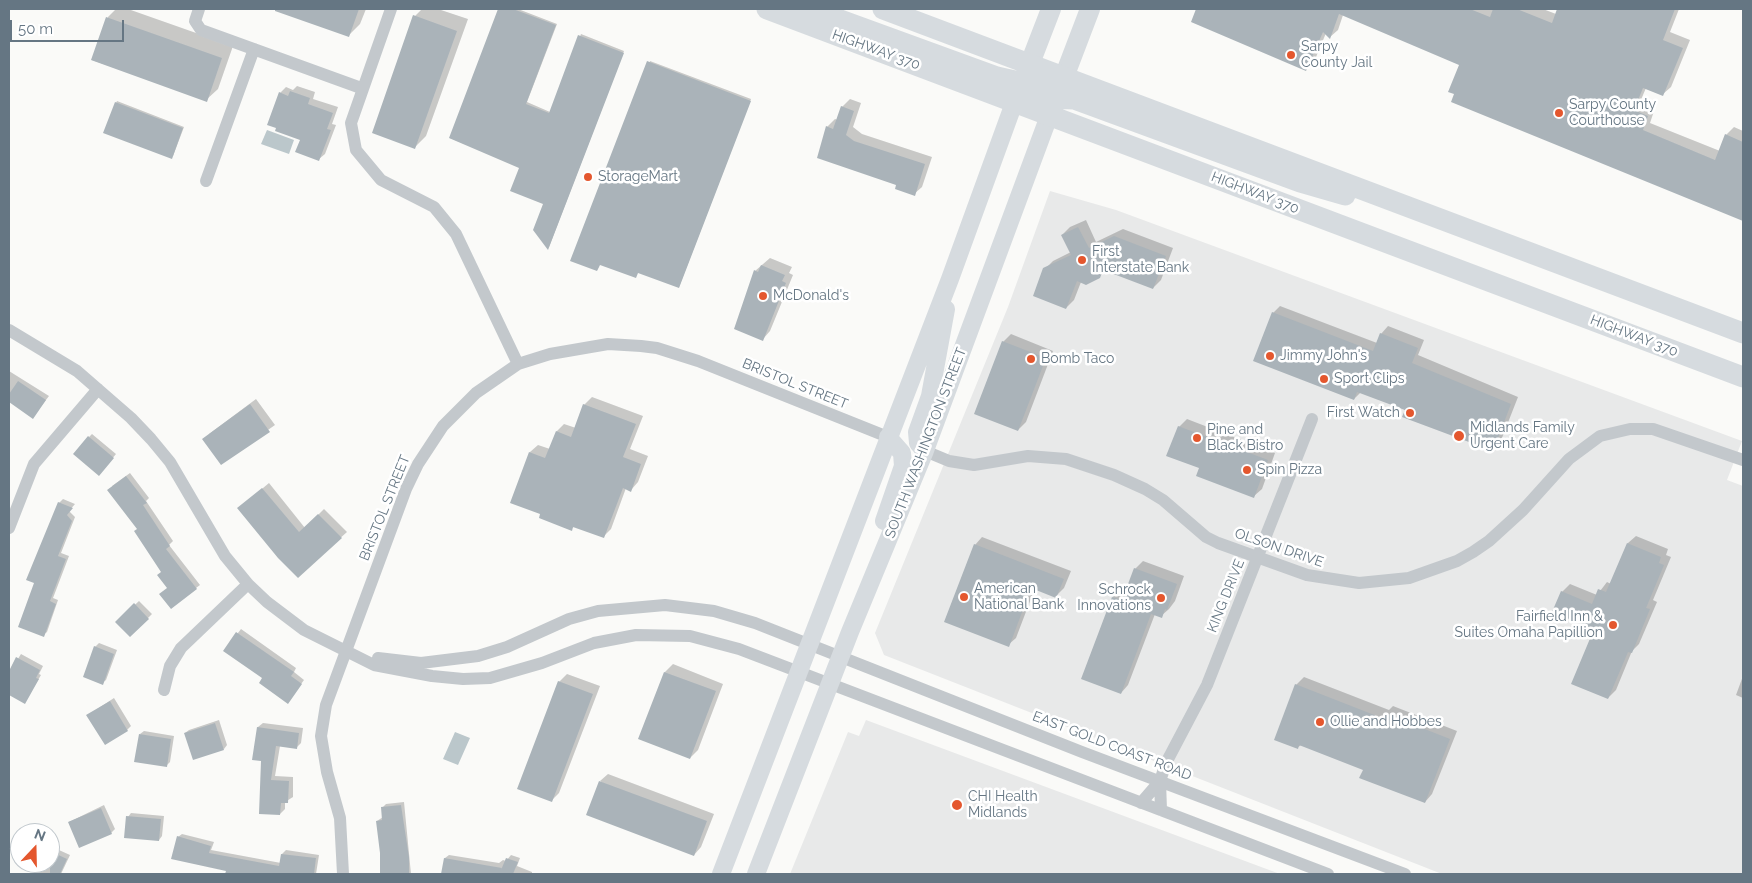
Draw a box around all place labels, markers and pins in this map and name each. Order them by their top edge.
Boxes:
place label: Sarpy County Jail [1301,39,1372,72]
marker: Sarpy County Jail [1285,49,1297,61]
place label: Sarpy County Courthouse [1569,97,1656,130]
marker: Sarpy County Courthouse [1553,107,1565,119]
place label: StorageMart [598,169,678,185]
marker: StorageMart [582,171,594,183]
place label: First Interstate Bank [1092,244,1189,276]
marker: First Interstate Bank [1076,254,1088,266]
place label: McDonald's [773,288,849,304]
marker: McDonald's [757,290,769,302]
place label: Jimmy John's [1280,348,1367,364]
marker: Jimmy John's [1264,350,1276,362]
place label: Bomb Taco [1041,351,1114,367]
marker: Bomb Taco [1025,353,1037,365]
place label: Sport Clips [1334,371,1405,387]
marker: Sport Clips [1318,373,1330,385]
place label: First Watch [1327,405,1400,421]
marker: First Watch [1404,407,1416,419]
place label: Midlands Family Urgent Care [1470,420,1575,452]
place label: Pine and Black Bistro [1207,422,1283,454]
marker: Midlands Family Urgent Care [1452,429,1466,443]
marker: Pine and Black Bistro [1191,432,1203,444]
place label: Spin Pizza [1257,462,1322,478]
marker: Spin Pizza [1241,464,1253,476]
place label: American National Bank [974,581,1064,614]
place label: Schrock Innovations [1077,582,1151,614]
marker: American National Bank [958,591,970,603]
marker: Schrock Innovations [1155,592,1167,604]
place label: Fairfield Inn & Suites Omaha Papillion [1455,609,1603,642]
marker: Fairfield Inn & Suites Omaha Papillion [1607,619,1619,631]
place label: Ollie and Hobbes [1330,714,1442,730]
marker: Ollie and Hobbes [1314,716,1326,728]
place label: CHI Health Midlands [968,789,1038,822]
marker: CHI Health Midlands [950,798,964,812]

